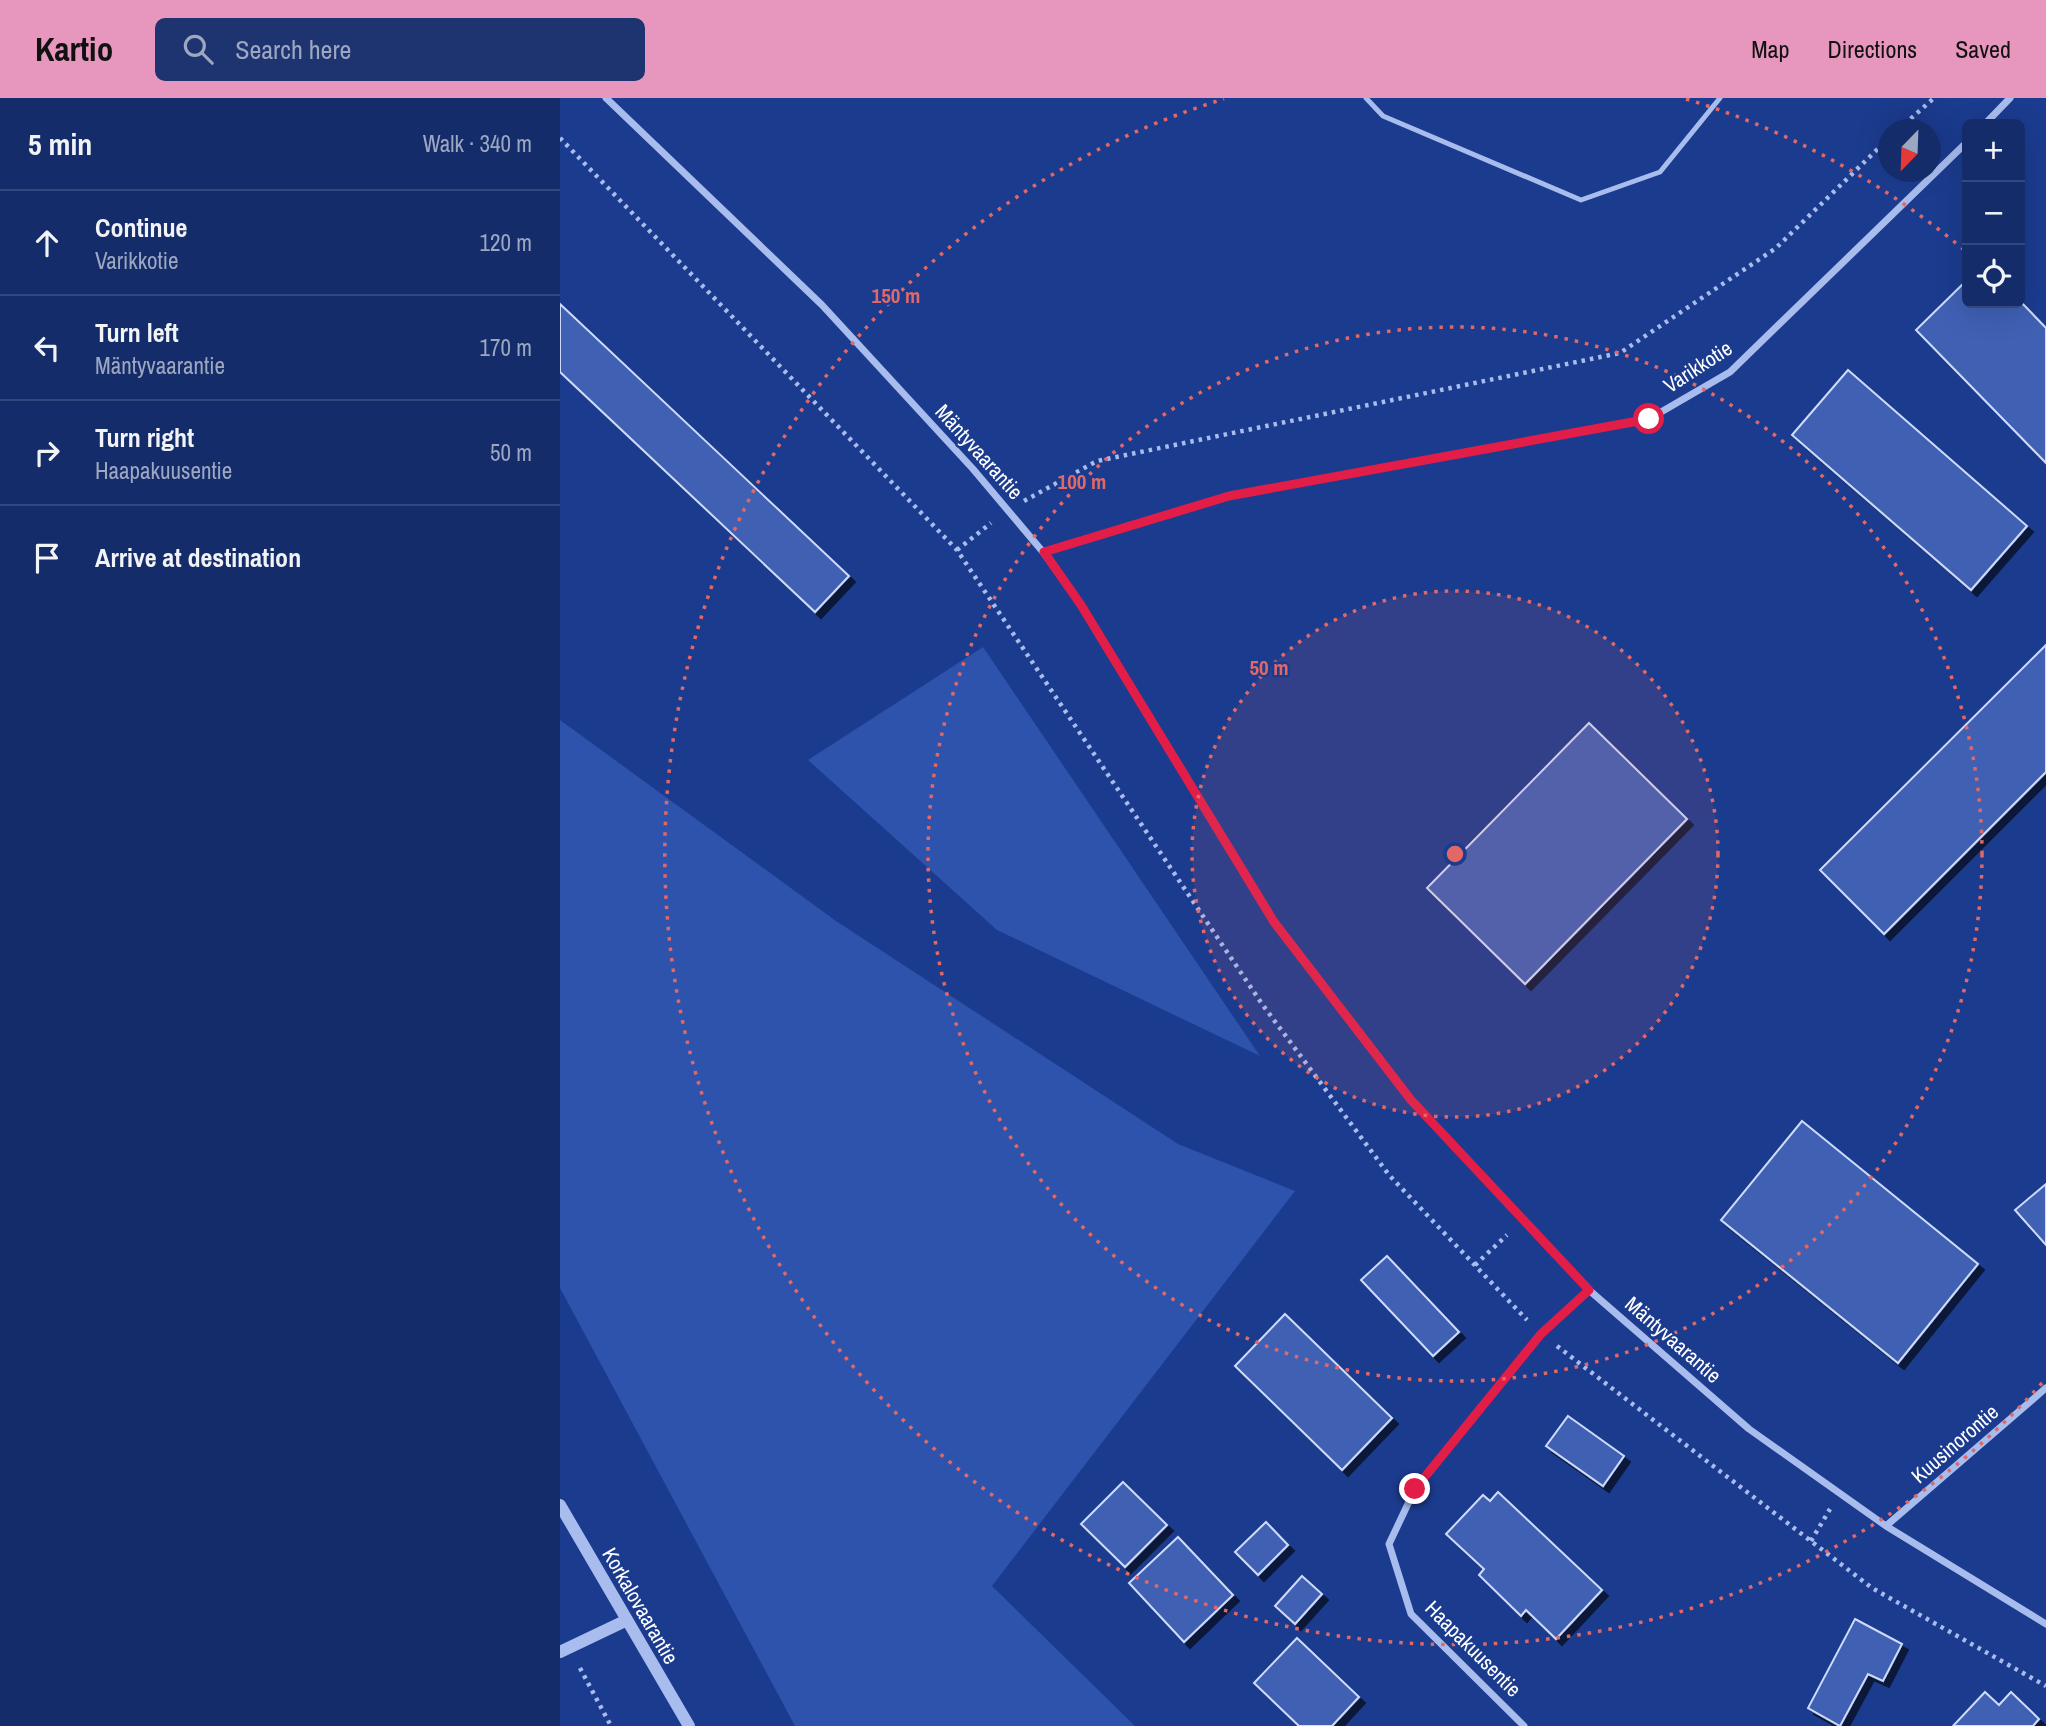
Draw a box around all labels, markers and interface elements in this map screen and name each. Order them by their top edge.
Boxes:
search box [155,18,645,81]
text: Kartio [35,27,113,71]
icon: search [179,30,217,68]
text: Search here [235,32,351,67]
text: Map [1751,33,1789,65]
text: Directions [1827,33,1917,65]
text: Saved [1955,33,2011,65]
north arrow [1878,119,1941,182]
map controls [1962,119,2025,308]
button: + [1962,119,2025,182]
text: 5 min [28,124,92,164]
text: Walk · 340 m [423,128,532,159]
button: − [1962,182,2025,245]
text: Continue [95,210,187,245]
icon: ahead [28,224,66,262]
text: 120 m [480,227,532,258]
text: Varikkotie [95,245,179,276]
button: locate [1962,245,2025,308]
text: 150 m [872,281,920,310]
text: Turn left [95,315,179,350]
icon: left [28,329,66,367]
text: 170 m [480,332,532,363]
street label: Varikkotie [1658,334,1738,400]
text: Mäntyvaarantie [95,350,225,381]
street label: Mäntyvaarantie [929,398,1030,505]
route start [1633,403,1664,434]
text: Turn right [95,420,194,455]
icon: right [28,434,66,472]
text: 50 m [490,437,532,468]
text: Haapakuusentie [95,455,232,486]
text: 100 m [1058,467,1106,496]
icon: arrive [28,539,66,577]
text: Arrive at destination [95,540,301,575]
text: 50 m [1249,653,1289,682]
centre of rings [1443,842,1467,866]
street label: Mäntyvaarantie [1619,1290,1728,1390]
street label: Kuusinorontie [1905,1398,2005,1490]
route end [1399,1473,1430,1504]
street label: Korkalovaarantie [595,1542,686,1669]
street label: Haapakuusentie [1419,1594,1528,1703]

